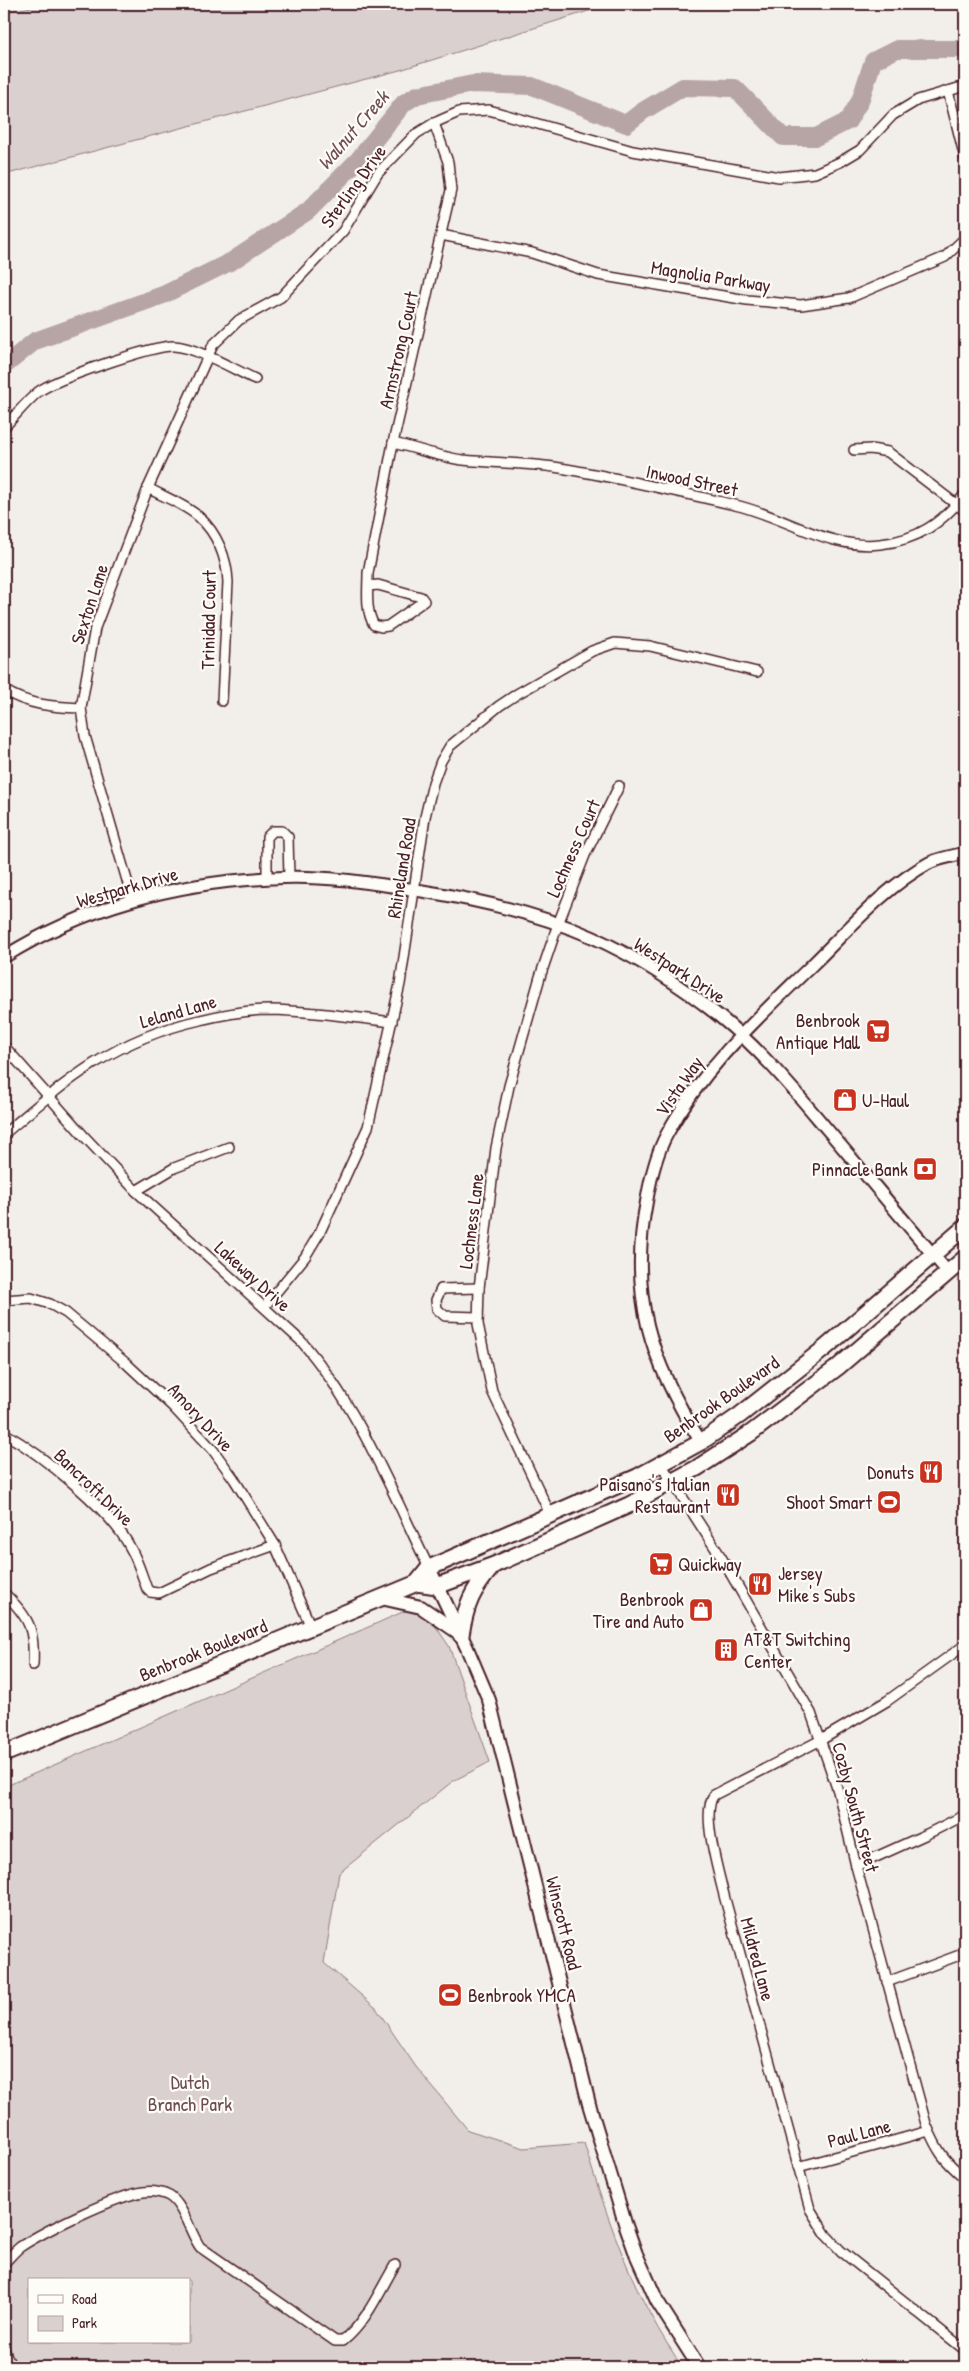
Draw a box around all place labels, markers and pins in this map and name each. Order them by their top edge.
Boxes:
place label: Benbrook Antique Mall [776,1007,861,1055]
supermarket icon: Benbrook Antique Mall [865,1018,891,1044]
shop icon: U-Haul [832,1087,858,1113]
place label: U-Haul [862,1087,910,1113]
place label: Pinnacle Bank [812,1156,908,1182]
bank icon: Pinnacle Bank [912,1156,938,1182]
place label: Donuts [867,1459,914,1485]
restaurant icon: Donuts [918,1459,944,1485]
place label: Paisano's Italian Restaurant [600,1471,710,1519]
restaurant icon: Paisano's Italian Restaurant [715,1482,741,1508]
place label: Shoot Smart [786,1489,872,1515]
sports icon: Shoot Smart [876,1489,902,1515]
supermarket icon: Quickway [648,1551,674,1577]
place label: Quickway [678,1551,742,1577]
place label: Jersey Mike's Subs [778,1560,855,1608]
restaurant icon: Jersey Mike's Subs [747,1571,773,1597]
place label: Benbrook Tire and Auto [593,1586,684,1634]
shop icon: Benbrook Tire and Auto [688,1597,714,1623]
place label: AT&T Switching Center [744,1626,850,1674]
building icon: AT&T Switching Center [713,1637,739,1663]
sports icon: Benbrook YMCA [437,1982,463,2008]
place label: Benbrook YMCA [468,1982,576,2008]

